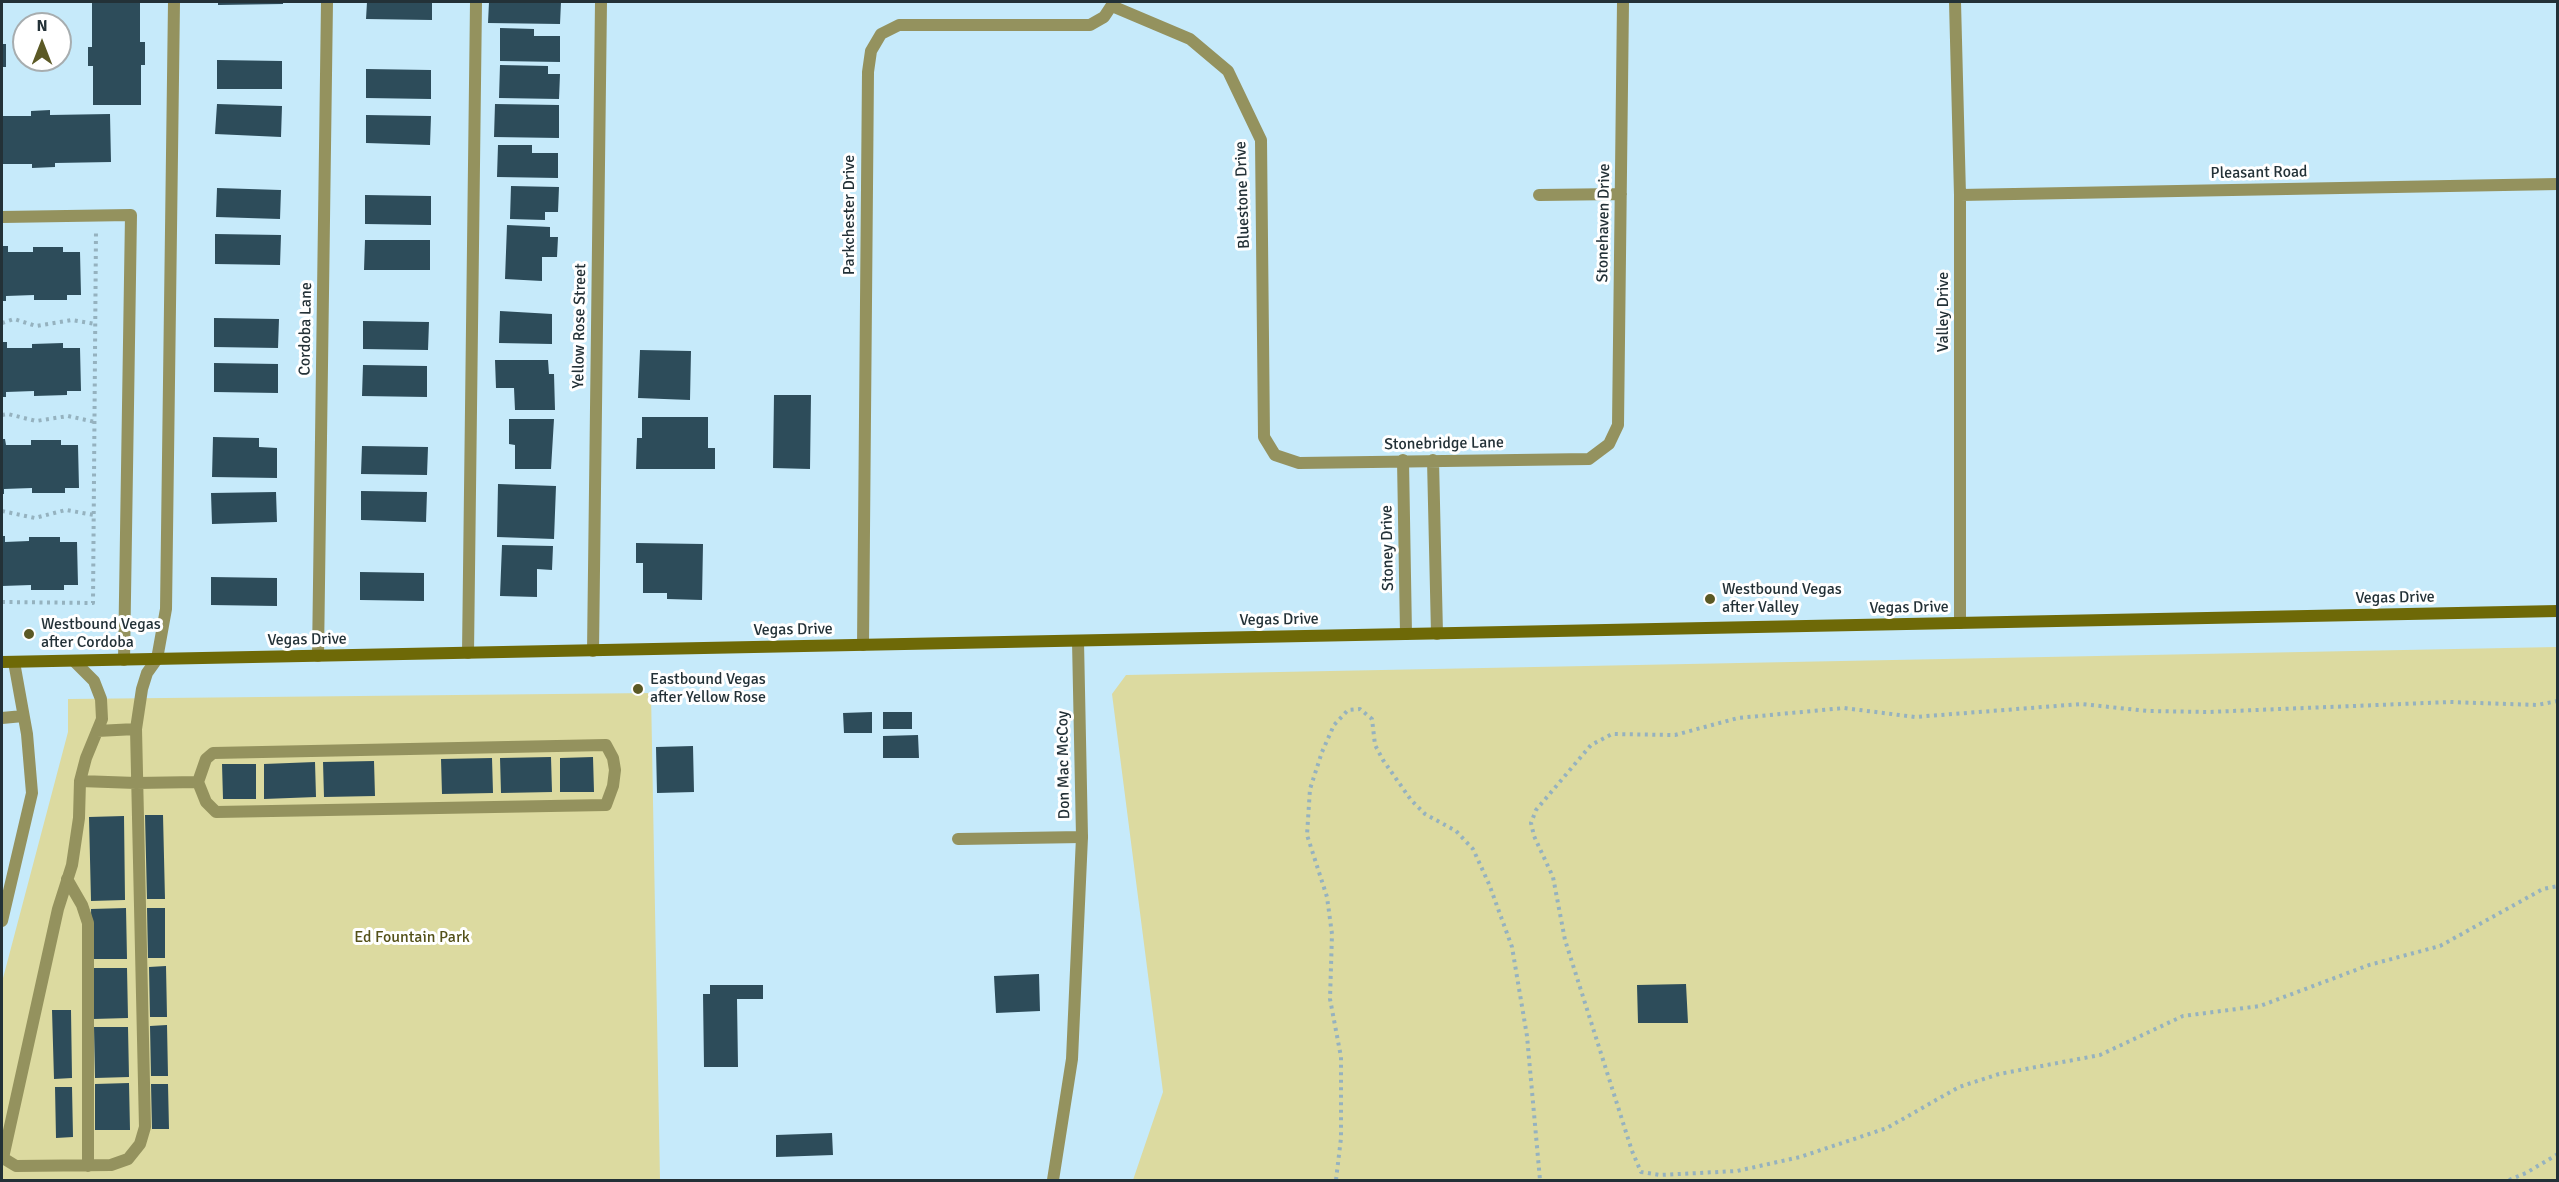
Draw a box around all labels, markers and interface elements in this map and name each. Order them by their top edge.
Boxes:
north arrow [12,12,72,72]
text: N [36,16,48,36]
street label: Bluestone Drive [1232,141,1254,249]
street label: Parkchester Drive [840,155,860,275]
street label: Stonehaven Drive [1593,163,1615,283]
street label: Pleasant Road [2210,163,2308,183]
street label: Yellow Rose Street [569,263,591,389]
street label: Valley Drive [1934,272,1954,352]
street label: Cordoba Lane [296,282,316,376]
street label: Stonebridge Lane [1384,433,1504,455]
street label: Stoney Drive [1378,505,1398,591]
place label: Westbound Vegas after Valley [1722,580,1842,618]
street label: Vegas Drive [2355,588,2435,608]
marker: Westbound Vegas after Valley [1703,592,1717,606]
street label: Vegas Drive [1869,598,1949,618]
street label: Vegas Drive [1239,610,1319,630]
place label: Westbound Vegas after Cordoba [41,615,161,653]
street label: Vegas Drive [753,620,833,640]
marker: Westbound Vegas after Cordoba [22,627,36,641]
street label: Vegas Drive [267,630,347,650]
place label: Eastbound Vegas after Yellow Rose [650,670,766,708]
marker: Eastbound Vegas after Yellow Rose [631,682,645,696]
street label: Don Mac McCoy [1053,711,1075,819]
park label: Ed Fountain Park [354,928,470,948]

